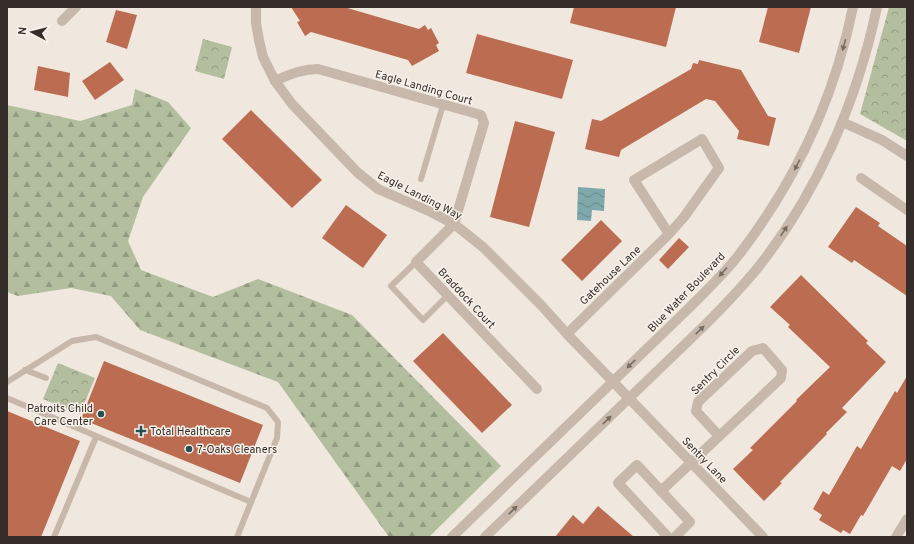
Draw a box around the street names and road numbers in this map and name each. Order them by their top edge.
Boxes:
street label: Eagle Landing Court [373,67,474,109]
street label: Eagle Landing Way [375,169,464,223]
street label: Gatehouse Lane [577,243,644,308]
street label: Blue Water Boulevard [645,250,729,336]
street label: Braddock Court [435,265,498,332]
street label: Sentry Circle [688,343,743,398]
street label: Sentry Lane [679,434,730,487]

